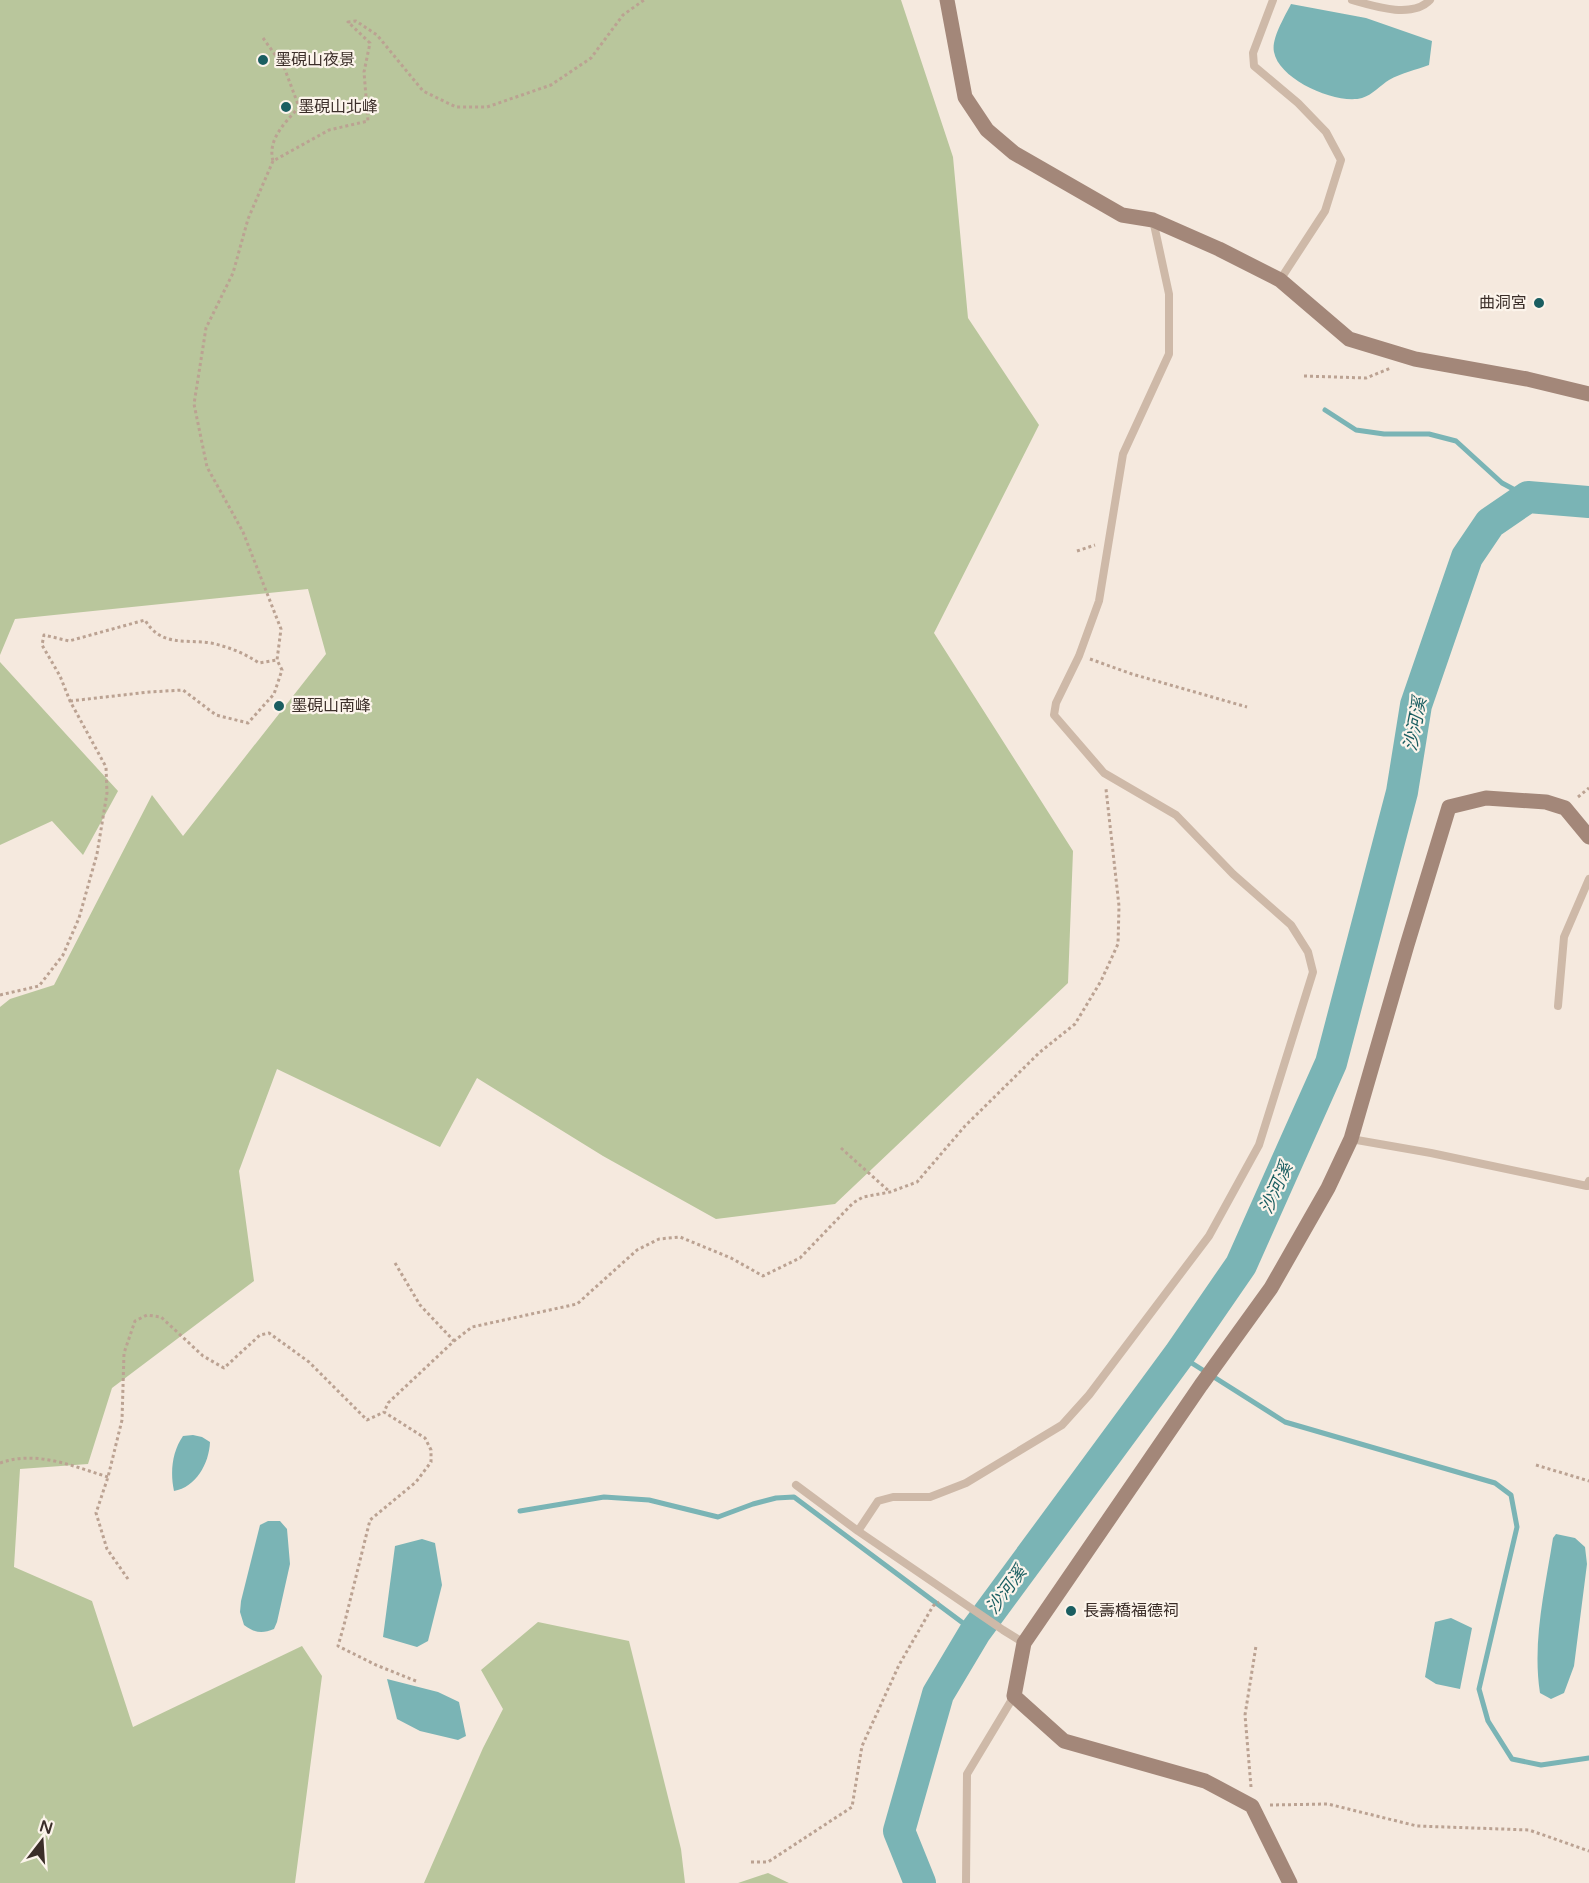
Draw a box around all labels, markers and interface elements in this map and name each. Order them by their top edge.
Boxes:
place label: 墨硯山夜景 [275,50,355,70]
marker: 墨硯山夜景 [256,53,270,67]
place label: 墨硯山北峰 [298,97,378,117]
marker: 墨硯山北峰 [279,100,293,114]
place label: 曲洞宮 [1479,293,1527,313]
marker: 曲洞宮 [1532,296,1546,310]
water label: 沙河溪 [1399,692,1432,753]
place label: 墨硯山南峰 [291,696,371,716]
marker: 墨硯山南峰 [272,699,286,713]
water label: 沙河溪 [1255,1156,1298,1217]
water label: 沙河溪 [981,1559,1033,1618]
place label: 長壽橋福德祠 [1083,1601,1179,1621]
marker: 長壽橋福德祠 [1064,1604,1078,1618]
north arrow [12,1811,72,1871]
text: N [37,1816,55,1839]

